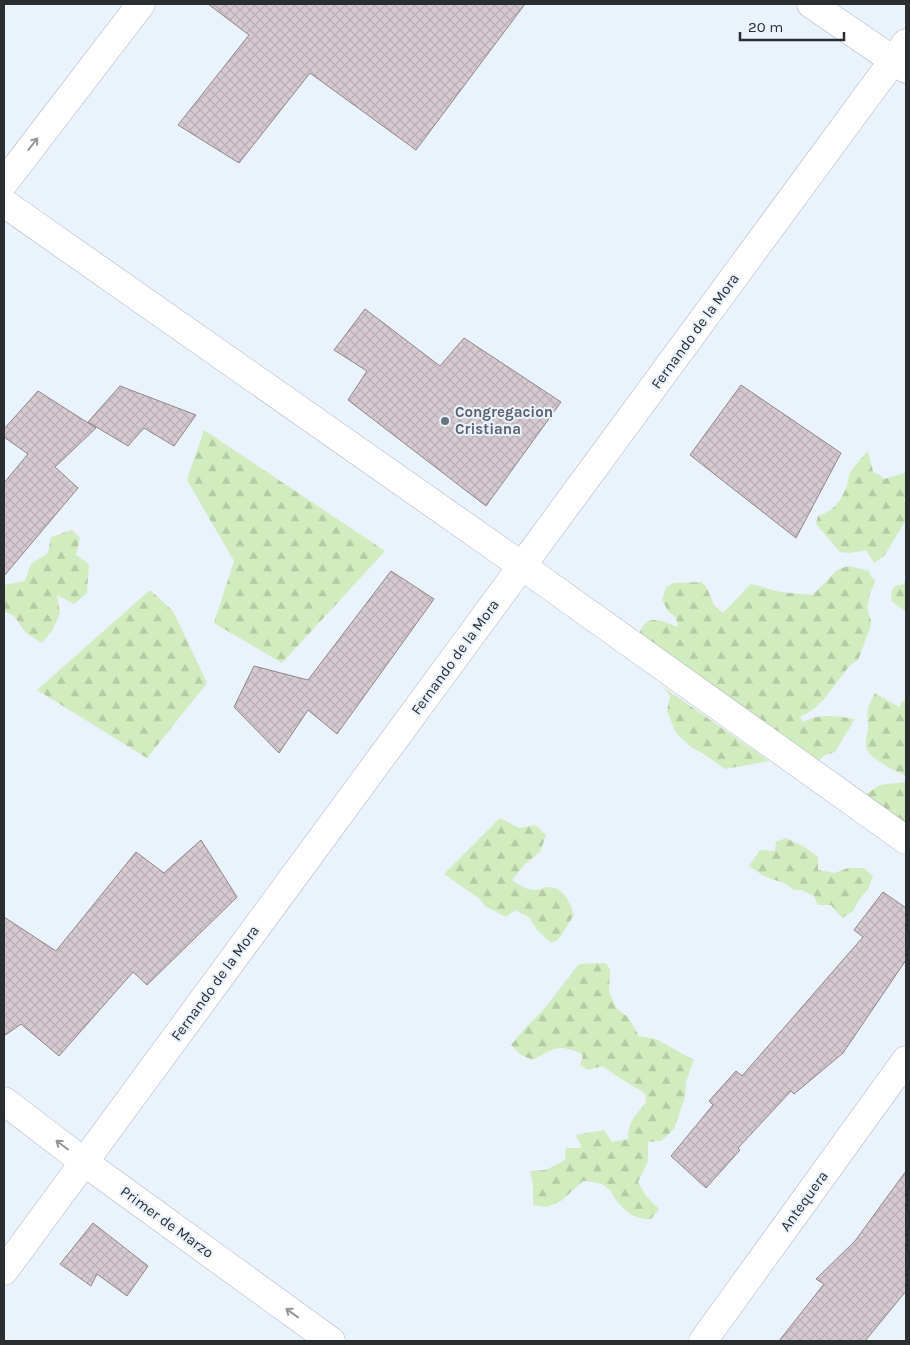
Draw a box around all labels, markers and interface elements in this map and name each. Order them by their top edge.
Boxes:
scale bar [740,10,844,42]
text: 20 m [748,18,783,36]
one-way arrow [28,138,39,151]
street label: Fernando de la Mora [647,270,743,392]
place label: Congregacion Cristiana [455,403,553,438]
marker: Congregacion Cristiana [439,415,451,427]
street label: Fernando de la Mora [407,596,503,718]
street label: Fernando de la Mora [167,922,263,1044]
one-way arrow [56,1139,69,1150]
street label: Antequera [776,1167,832,1235]
street label: Primer de Marzo [117,1182,217,1262]
one-way arrow [286,1307,299,1318]

